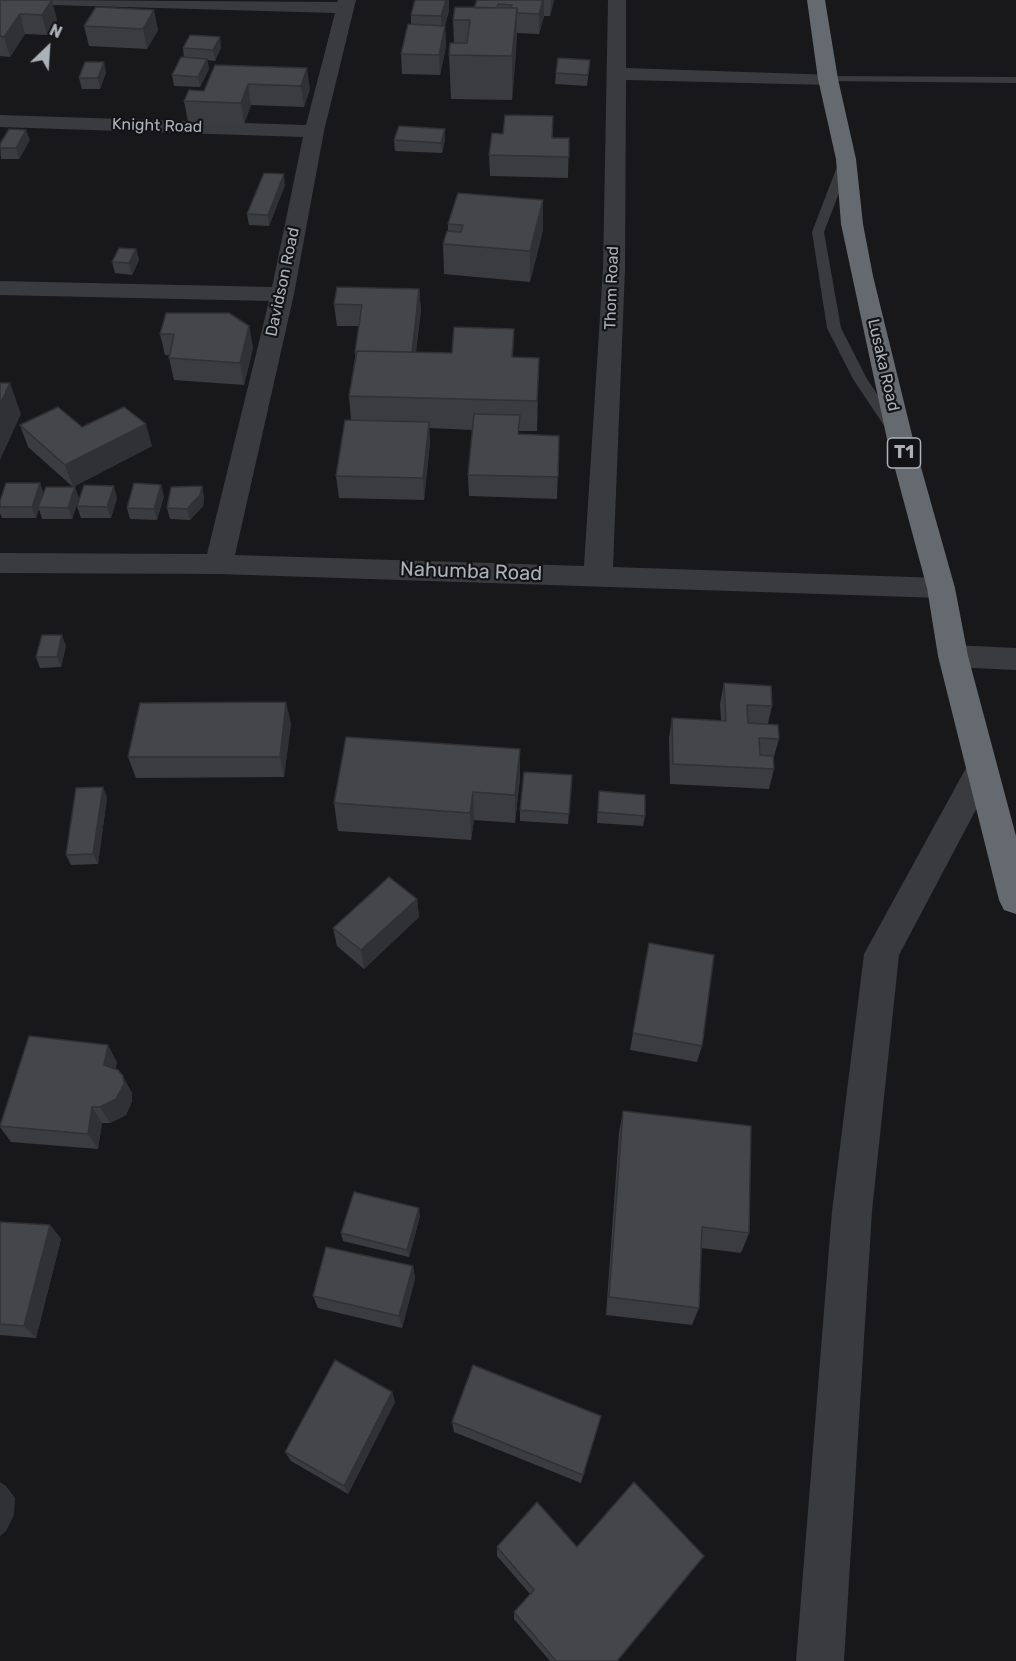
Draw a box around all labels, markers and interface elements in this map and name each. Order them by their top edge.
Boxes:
north arrow [18,18,78,78]
text: N [47,20,65,42]
street label: Knight Road [111,115,203,137]
street label: Davidson Road [262,226,304,338]
street label: Thom Road [601,246,623,330]
street label: Lusaka Road [863,317,903,413]
road number: T1 [888,438,920,468]
street label: Nahumba Road [400,558,542,586]

